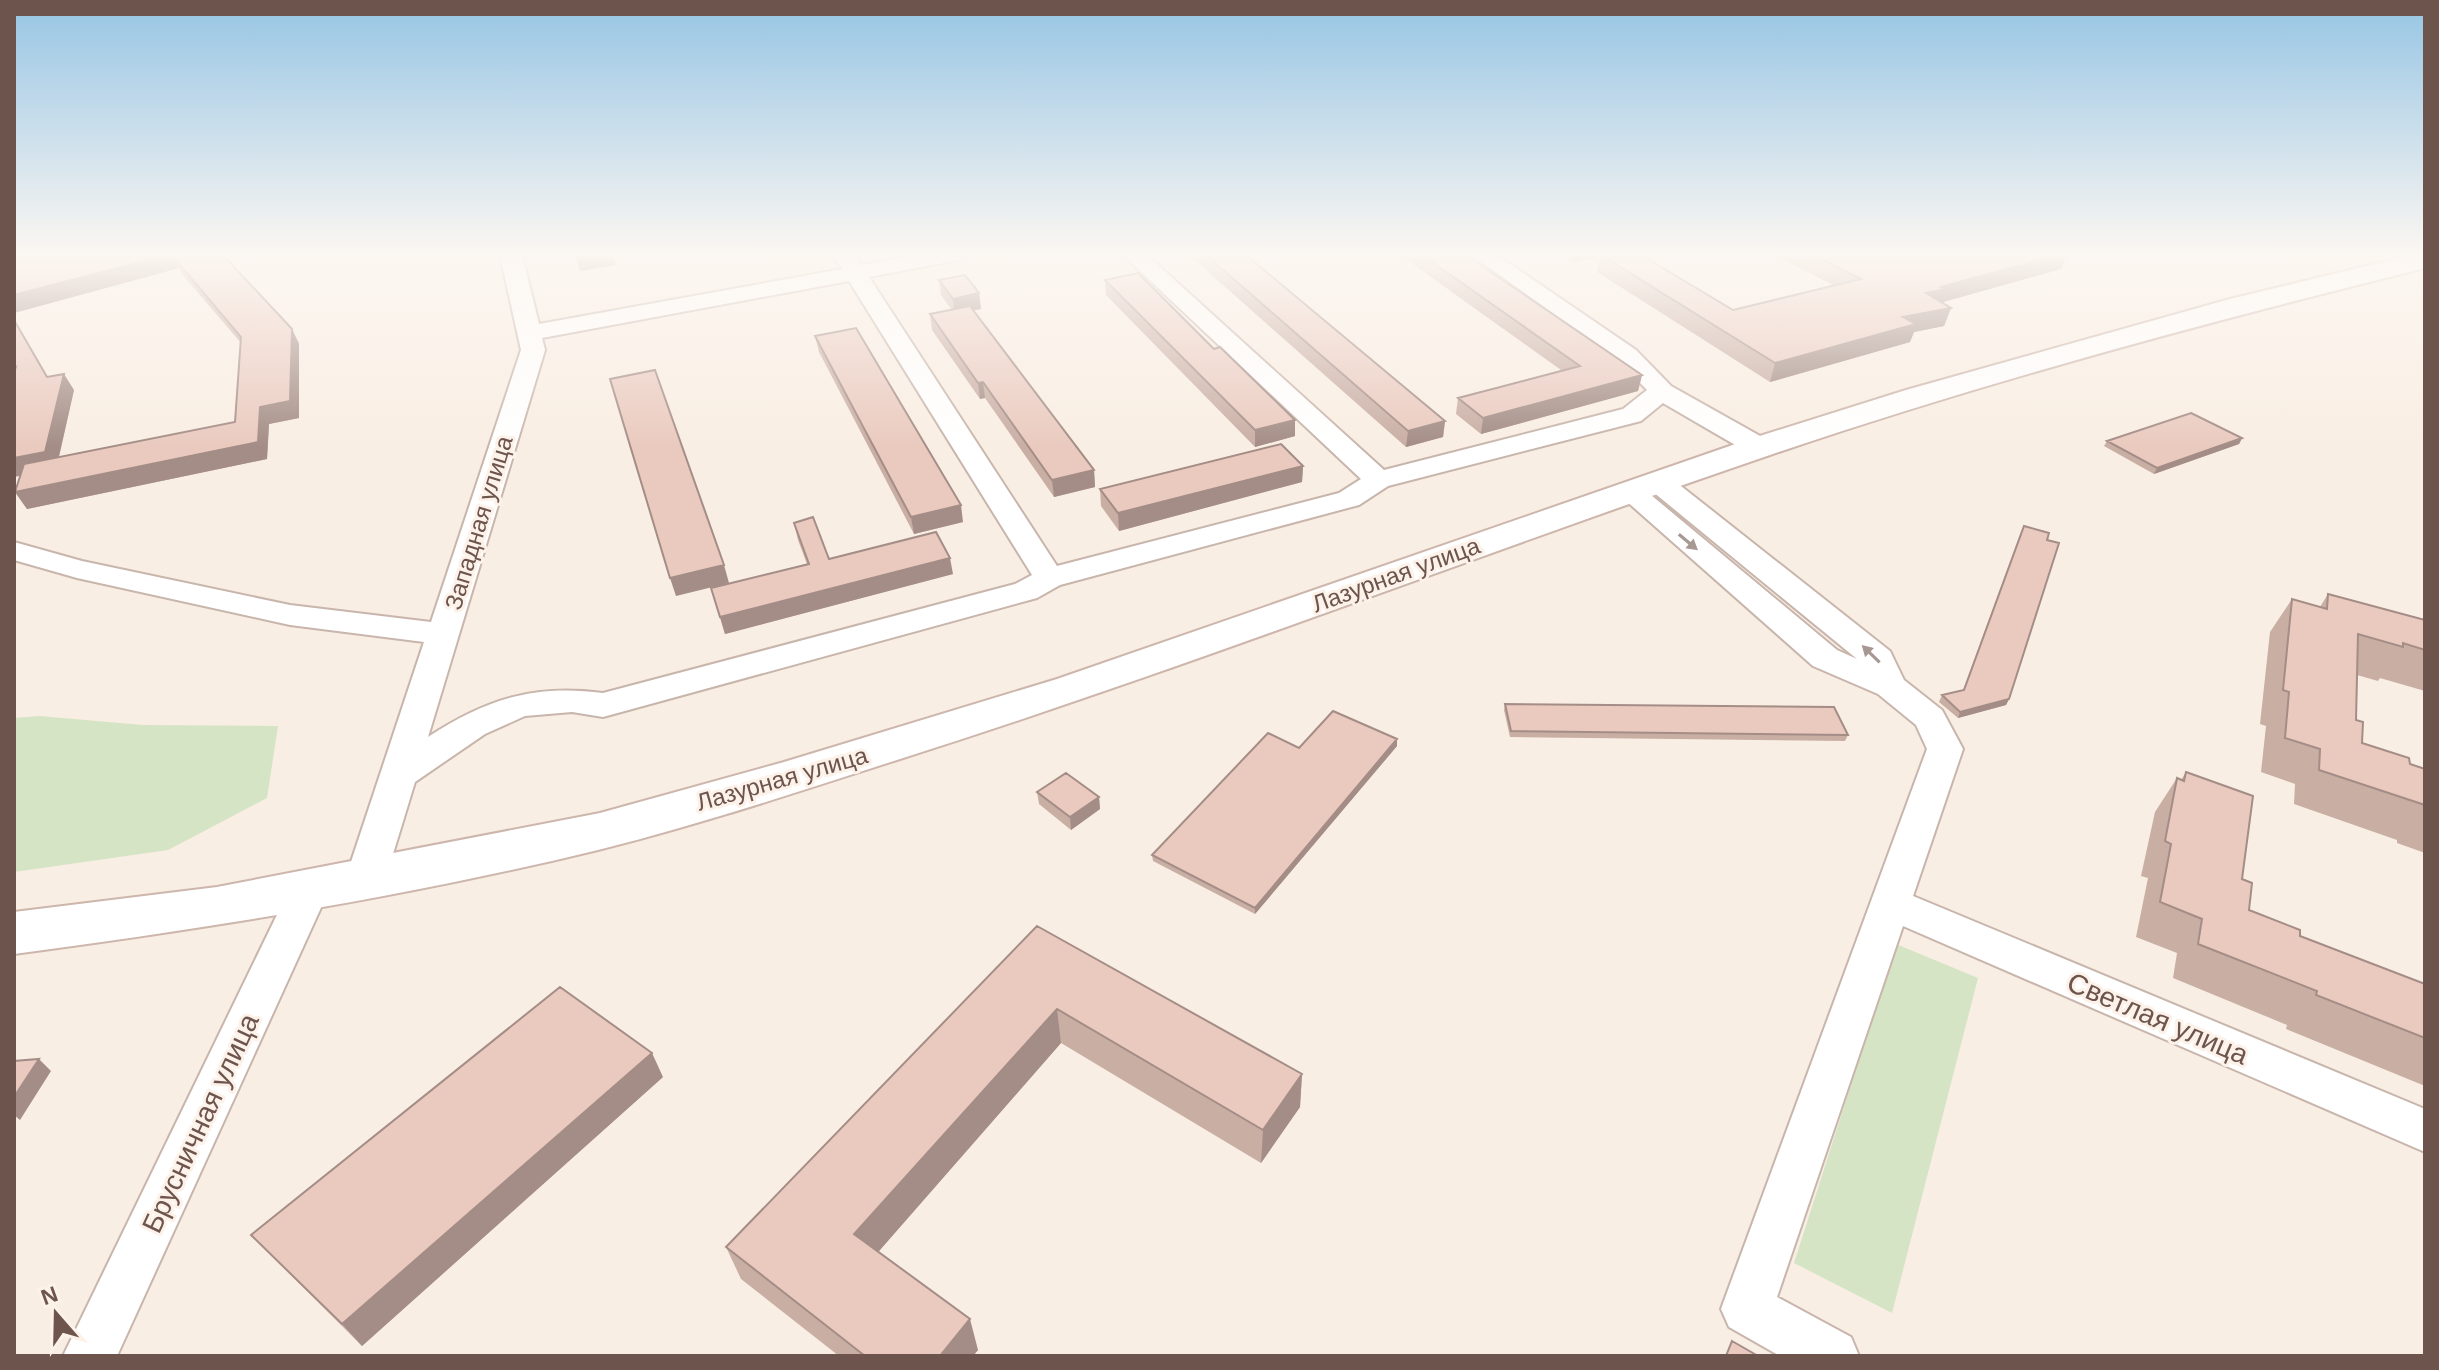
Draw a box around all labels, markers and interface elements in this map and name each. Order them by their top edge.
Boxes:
street label: Западная улица [439,432,518,613]
street label: Лазурная улица [1308,531,1484,617]
one-way arrow [1678,533,1698,550]
one-way arrow [1862,646,1881,664]
street label: Лазурная улица [693,741,871,816]
street label: Светлая улица [2063,966,2253,1071]
street label: Брусничная улица [136,1008,265,1238]
north arrow [16,1274,96,1354]
text: N [38,1281,61,1310]

